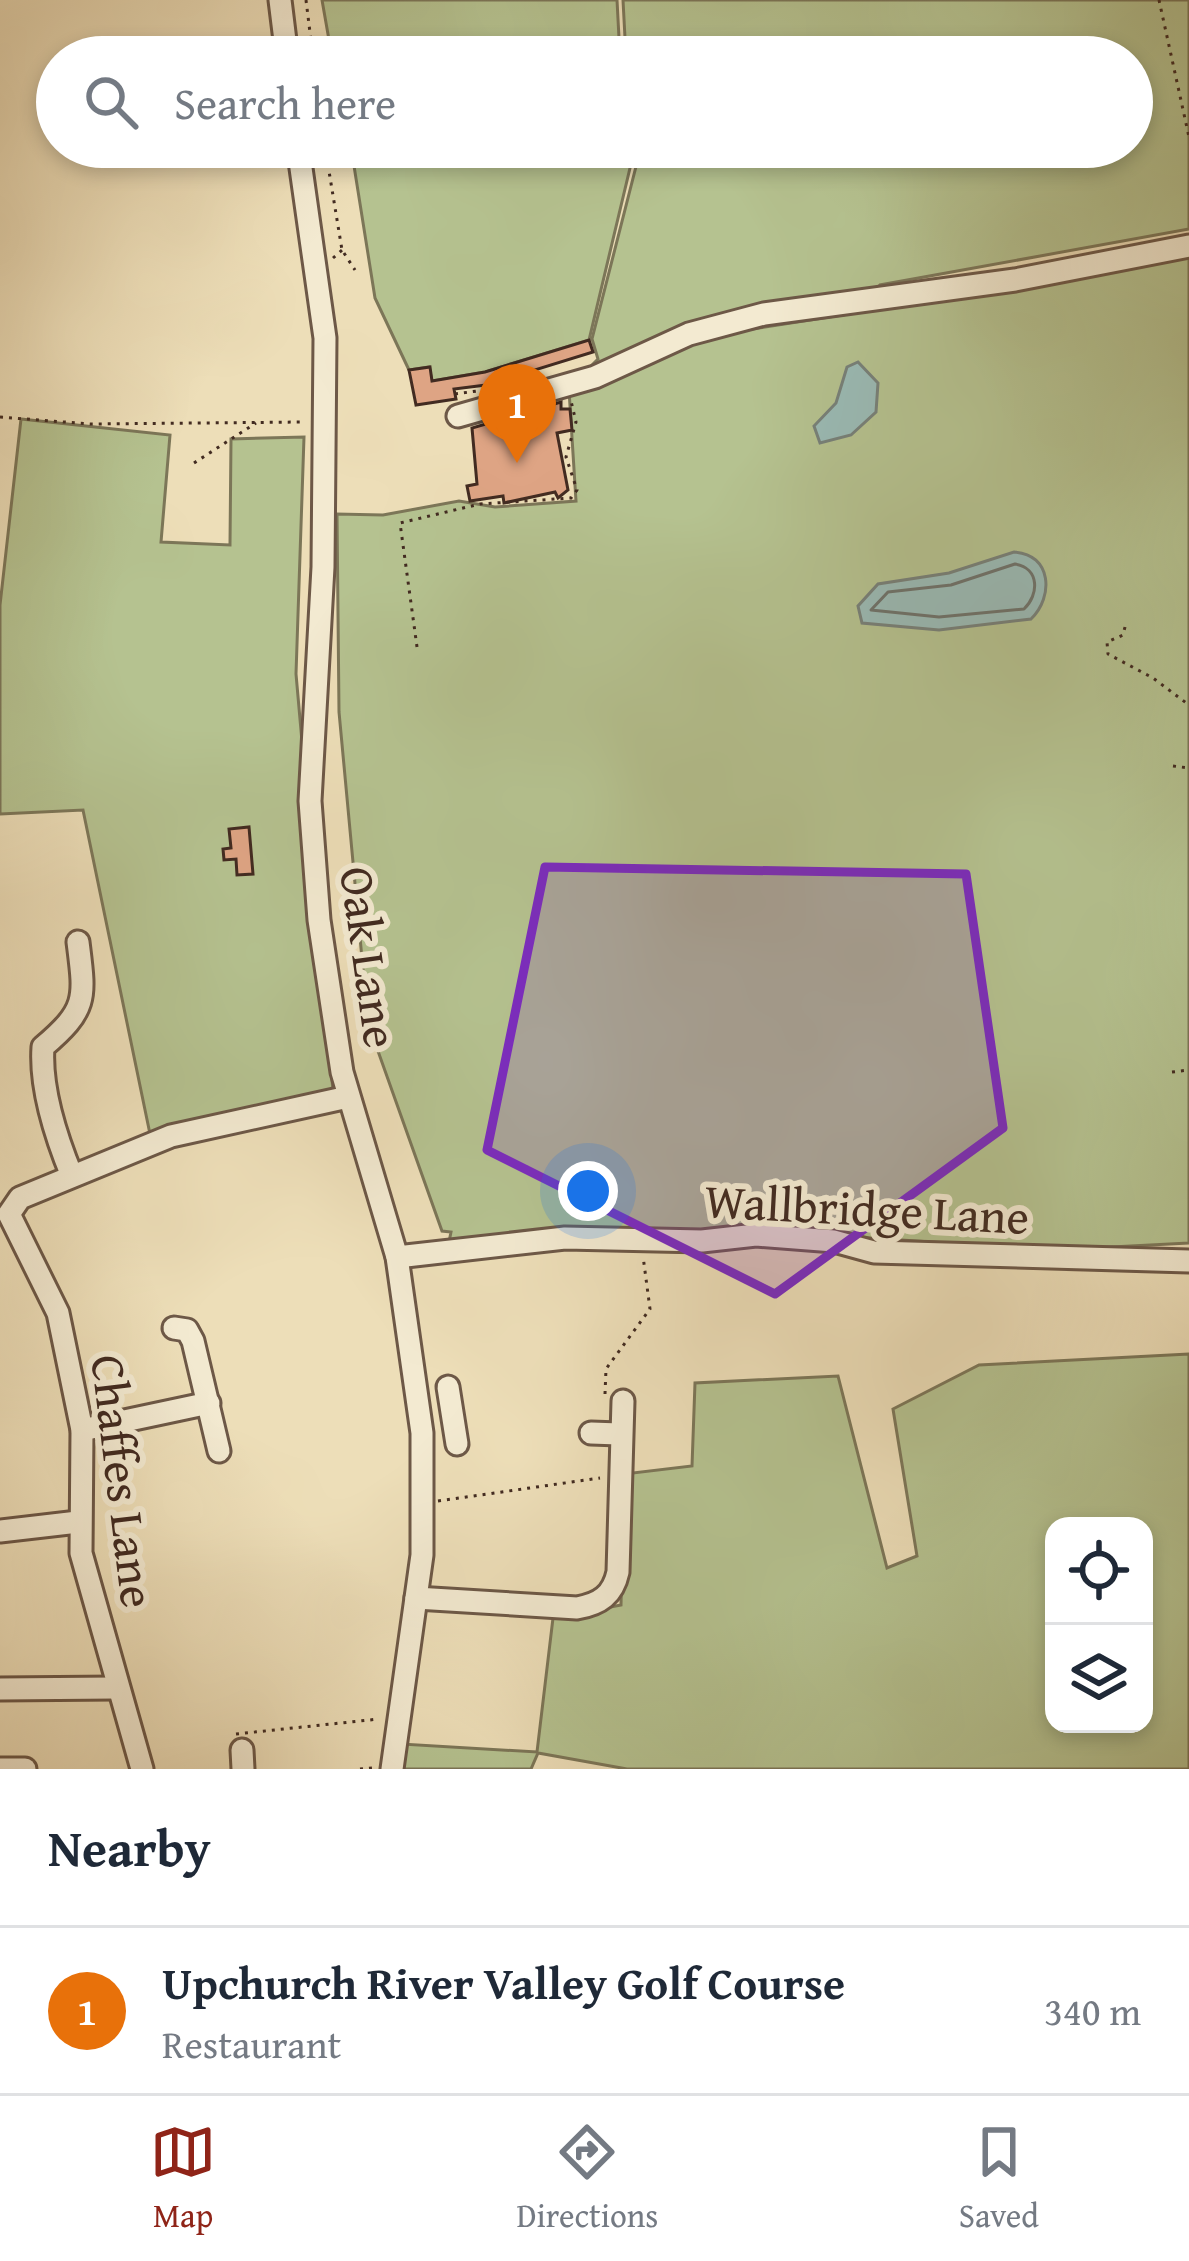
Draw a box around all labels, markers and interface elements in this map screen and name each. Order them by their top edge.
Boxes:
search box [36,36,1153,168]
icon: search [78,69,144,135]
text: Search here [174,70,396,135]
pin: 1 [478,364,556,463]
street label: Oak Lane [322,862,418,1052]
your location [558,1161,618,1221]
street label: Wallbridge Lane [703,1164,1031,1252]
street label: Chaffes Lane [73,1351,175,1611]
map controls [1045,1517,1153,1733]
button: locate [1045,1517,1153,1625]
button: layers [1045,1625,1153,1733]
text: Nearby [48,1810,211,1885]
text: Upchurch River Valley Golf Course [162,1950,845,2015]
text: 1 [77,1982,97,2039]
text: 340 m [1044,1982,1141,2039]
text: Restaurant [162,2015,341,2072]
tab: Map [150,2119,216,2239]
tab: Directions [517,2119,658,2239]
tab: Saved [959,2119,1039,2239]

